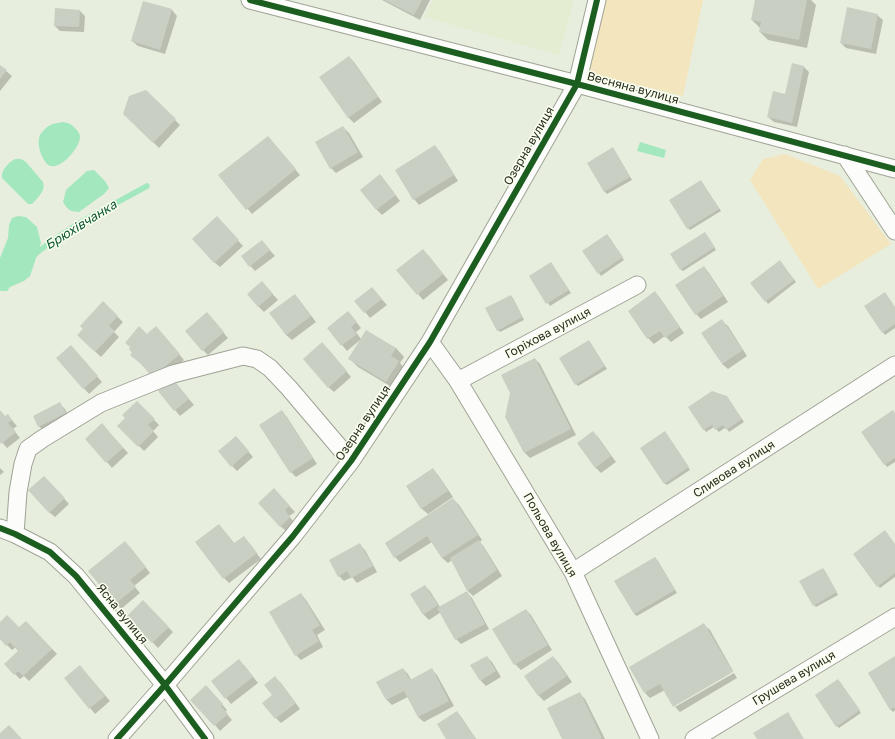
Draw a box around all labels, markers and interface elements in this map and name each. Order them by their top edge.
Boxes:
street label: Весняна вулиця [585,69,681,107]
street label: Озерна вулиця [501,104,557,188]
water label: Брюхівчанка [42,197,120,253]
street label: Горіхова вулиця [503,304,593,362]
street label: Озерна вулиця [332,382,394,464]
street label: Сливова вулиця [690,437,778,501]
street label: Польова вулиця [520,490,580,580]
street label: Ясна вулиця [93,581,151,647]
street label: Грушева вулиця [750,648,838,708]

